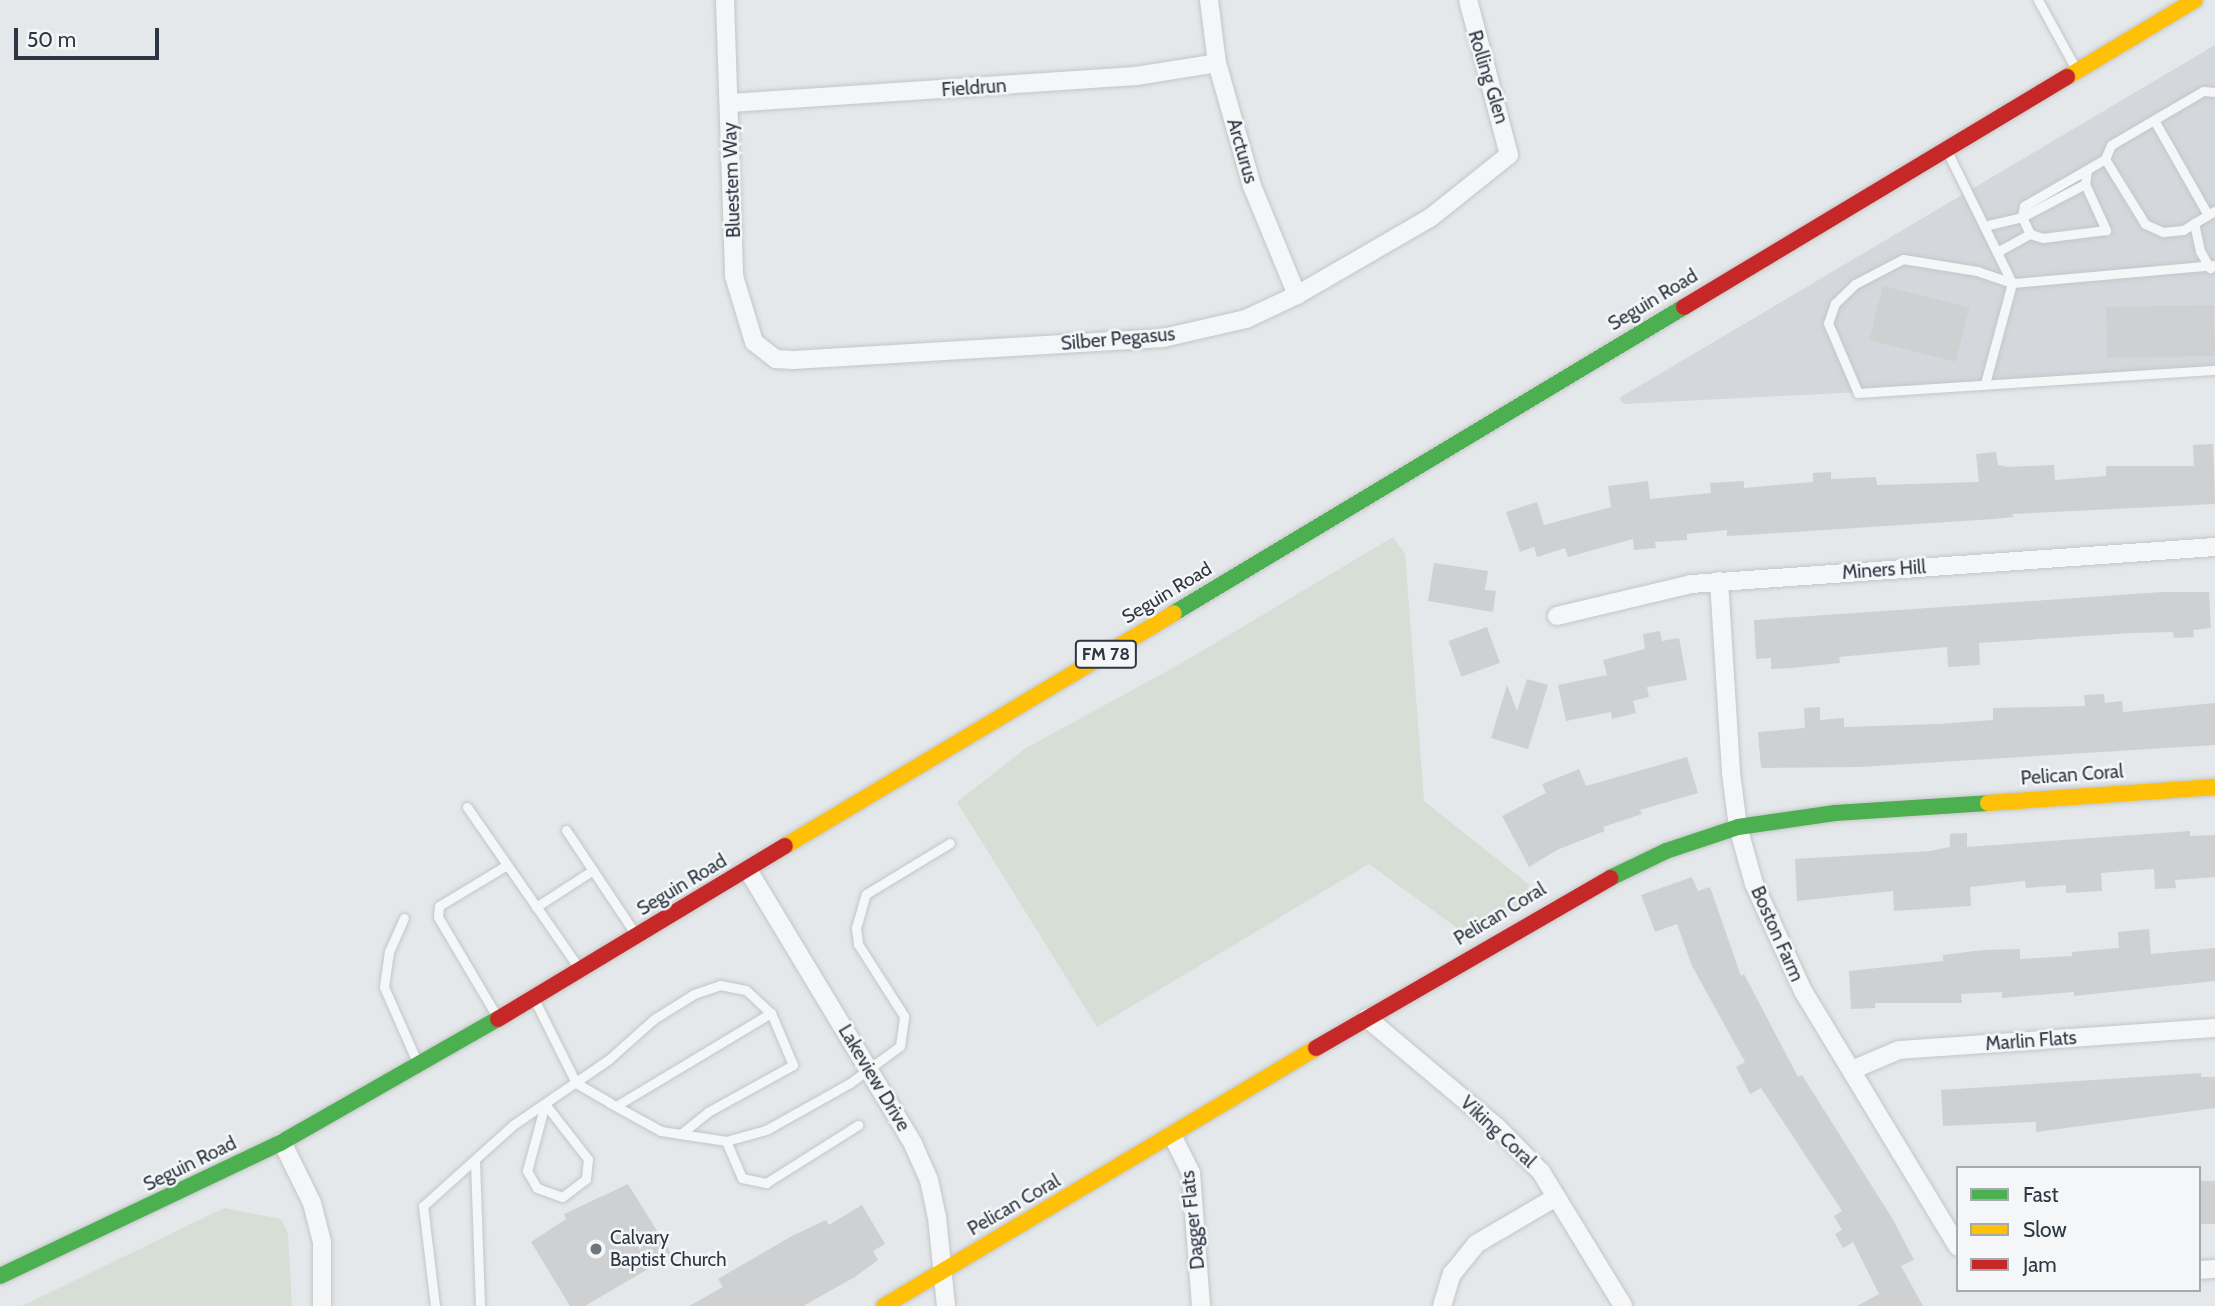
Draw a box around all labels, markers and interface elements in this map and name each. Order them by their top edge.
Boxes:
scale bar [18,14,163,58]
text: 50 m [27,27,76,52]
street label: Rolling Glen [1463,28,1513,126]
street label: Fieldrun [941,74,1007,102]
street label: Arcturus [1222,116,1262,186]
street label: Bluestem Way [719,122,745,238]
street label: Seguin Road [1604,264,1702,336]
street label: Silber Pegasus [1060,323,1176,355]
street label: Miners Hill [1841,556,1927,584]
street label: Seguin Road [1118,557,1216,629]
road number: FM 78 [1074,640,1138,668]
street label: Pelican Coral [2020,760,2124,790]
street label: Seguin Road [633,849,731,921]
street label: Pelican Coral [1450,878,1550,950]
street label: Boston Farm [1746,883,1808,985]
street label: Lakeview Drive [833,1021,915,1135]
street label: Marlin Flats [1985,1026,2077,1056]
street label: Viking Coral [1456,1091,1540,1173]
street label: Seguin Road [140,1132,240,1196]
legend [1956,1166,2201,1292]
street label: Pelican Coral [964,1169,1064,1241]
street label: Dagger Flats [1176,1169,1210,1271]
text: Fast [2023,1182,2059,1207]
text: Slow [2023,1217,2067,1242]
place label: Calvary Baptist Church [610,1227,727,1271]
marker: Calvary Baptist Church [588,1241,604,1257]
text: Jam [2023,1252,2057,1277]

